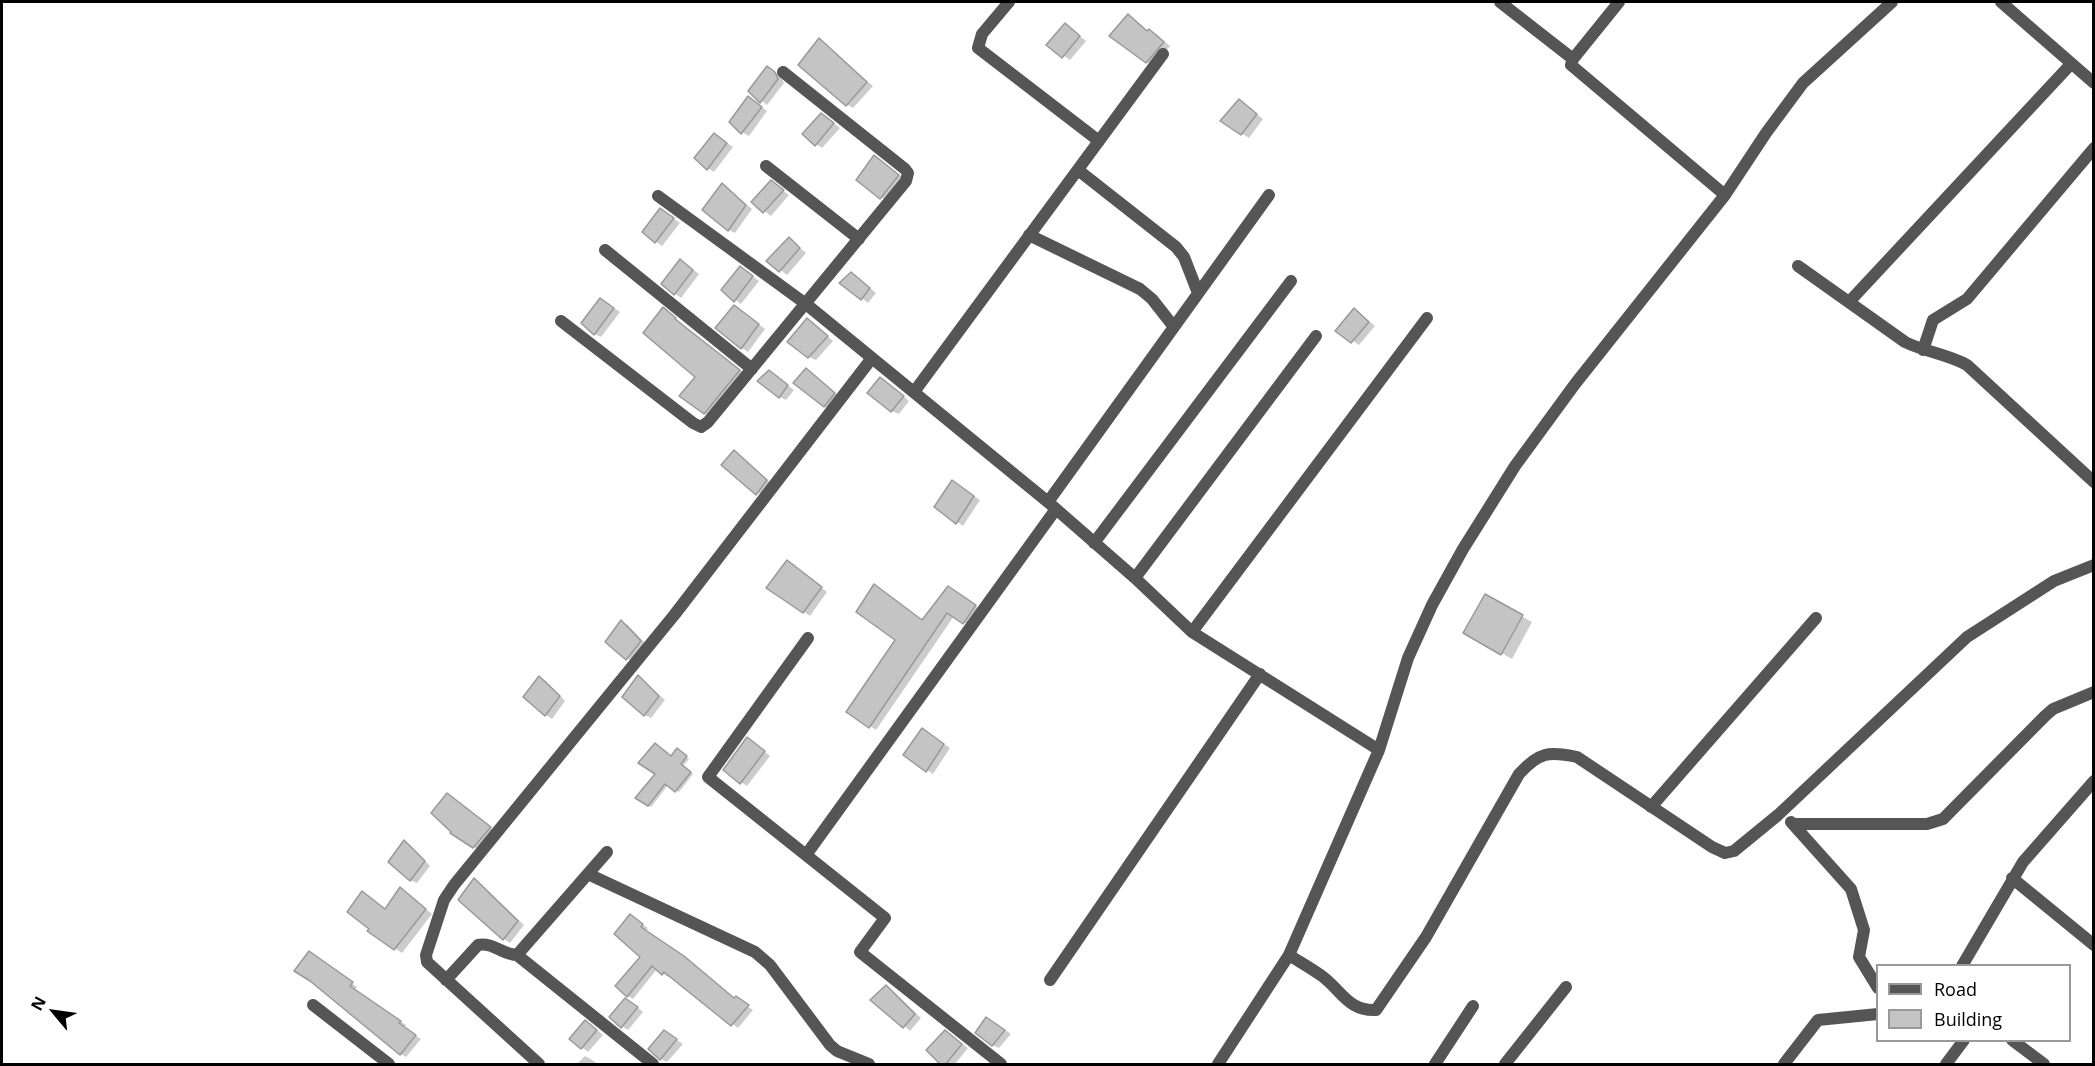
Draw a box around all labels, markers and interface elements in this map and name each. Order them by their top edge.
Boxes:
legend [1876,964,2071,1042]
text: Road [1934,977,1977,1001]
north arrow [24,982,84,1042]
text: N [25,992,51,1014]
text: Building [1934,1007,2002,1031]

